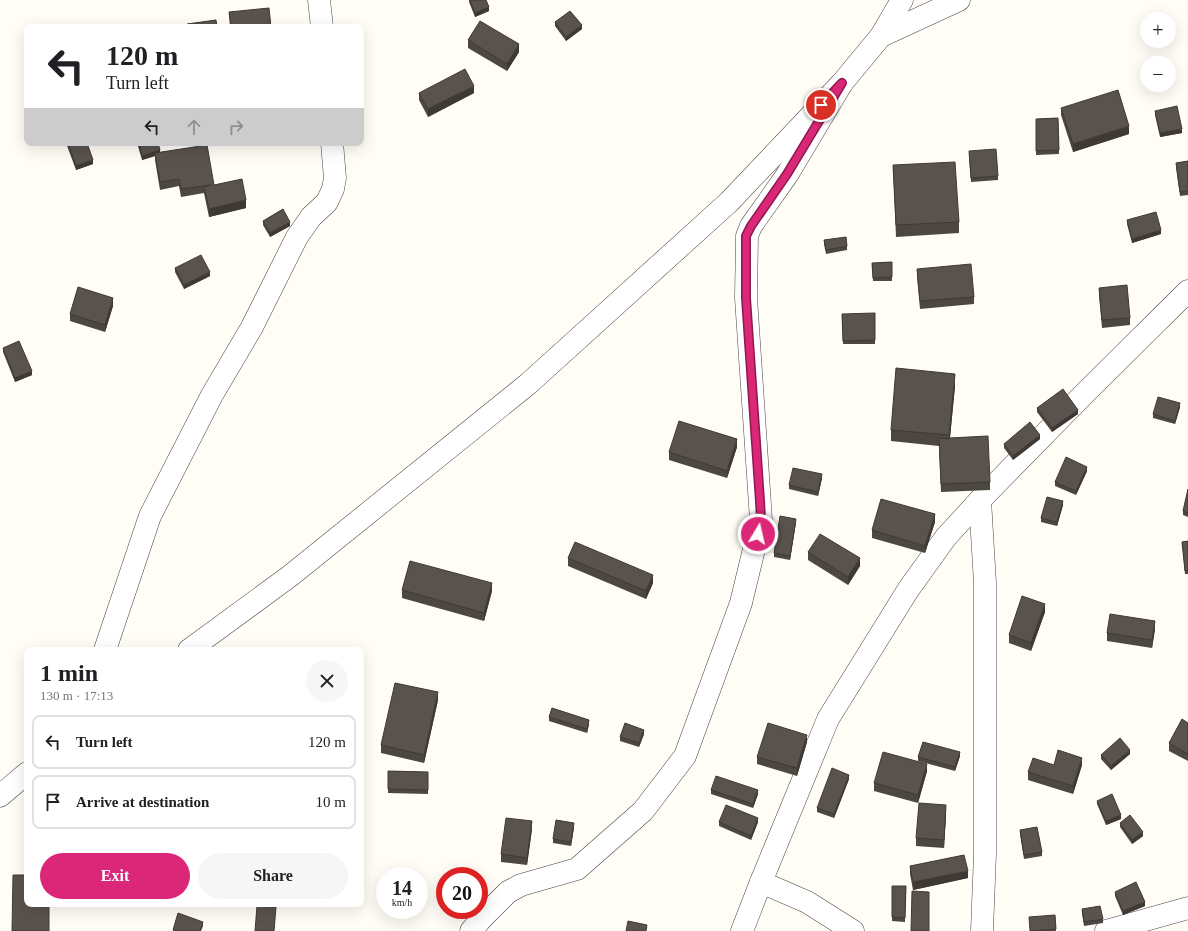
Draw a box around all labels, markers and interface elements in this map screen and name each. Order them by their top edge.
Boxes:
map controls [1140,12,1176,92]
button: + [1140,12,1176,48]
icon: left [40,40,92,92]
text: 120 m [106,40,178,71]
button: − [1140,56,1176,92]
text: Turn left [106,73,169,93]
pin [804,88,838,122]
icon: arrive [810,94,832,116]
icon: left [141,116,163,138]
icon: ahead [183,116,205,138]
icon: right [225,116,247,138]
position arrow [737,513,779,555]
text: 1 min [40,660,98,686]
button: close [306,660,348,702]
text: 130 m · 17:13 [40,688,113,703]
icon: left [42,731,64,753]
text: Turn left [76,734,133,750]
text: 120 m [308,734,346,750]
icon: arrive [42,791,64,813]
text: Arrive at destination [76,794,209,810]
text: 10 m [316,794,346,810]
button: Exit [40,853,190,899]
button: Share [198,853,348,899]
speed limit sign: 20 [436,867,488,919]
text: 14 [392,877,412,899]
text: km/h [392,897,412,908]

